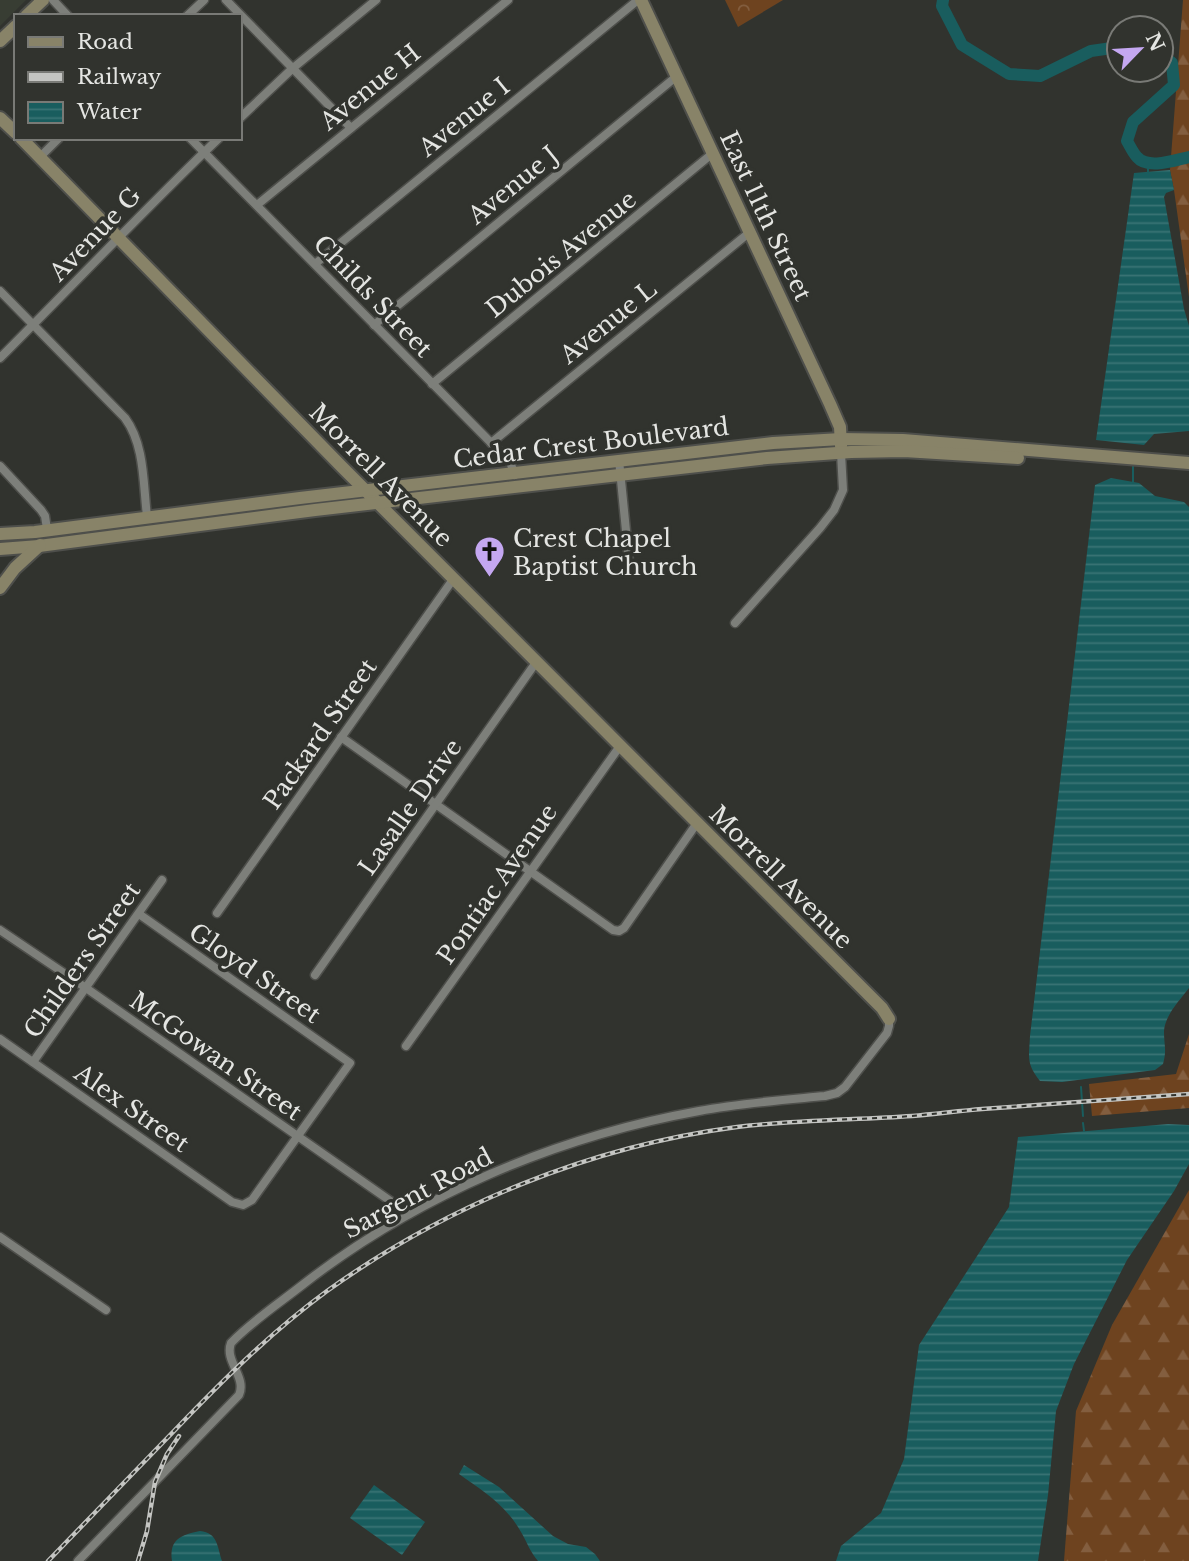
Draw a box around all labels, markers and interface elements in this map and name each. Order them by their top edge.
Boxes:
legend [14,14,242,140]
north arrow [1105,14,1175,84]
text: Road [77,29,133,55]
text: N [1141,29,1169,55]
street label: Avenue H [313,38,426,137]
text: Railway [77,64,162,90]
street label: Avenue I [412,72,515,163]
text: Water [76,99,141,125]
street label: East 11th Street [714,127,818,305]
street label: Avenue J [461,140,564,231]
street label: Avenue G [42,181,147,288]
street label: Dubois Avenue [480,184,642,324]
street label: Childs Street [308,229,438,363]
street label: Avenue L [553,274,662,370]
street label: Morrell Avenue [303,397,459,553]
street label: Cedar Crest Boulevard [451,412,731,474]
place label: Crest Chapel Baptist Church [513,524,698,581]
church icon: Crest Chapel Baptist Church [473,535,507,579]
street label: Packard Street [257,653,383,815]
street label: Lasalle Drive [352,733,468,881]
street label: Pontiac Avenue [431,798,563,970]
street label: Morrell Avenue [703,799,859,955]
street label: Childers Street [18,877,146,1043]
street label: Gloyd Street [184,917,326,1029]
street label: McGowan Street [124,986,308,1126]
street label: Alex Street [68,1057,195,1158]
street label: Sargent Road [339,1142,497,1244]

